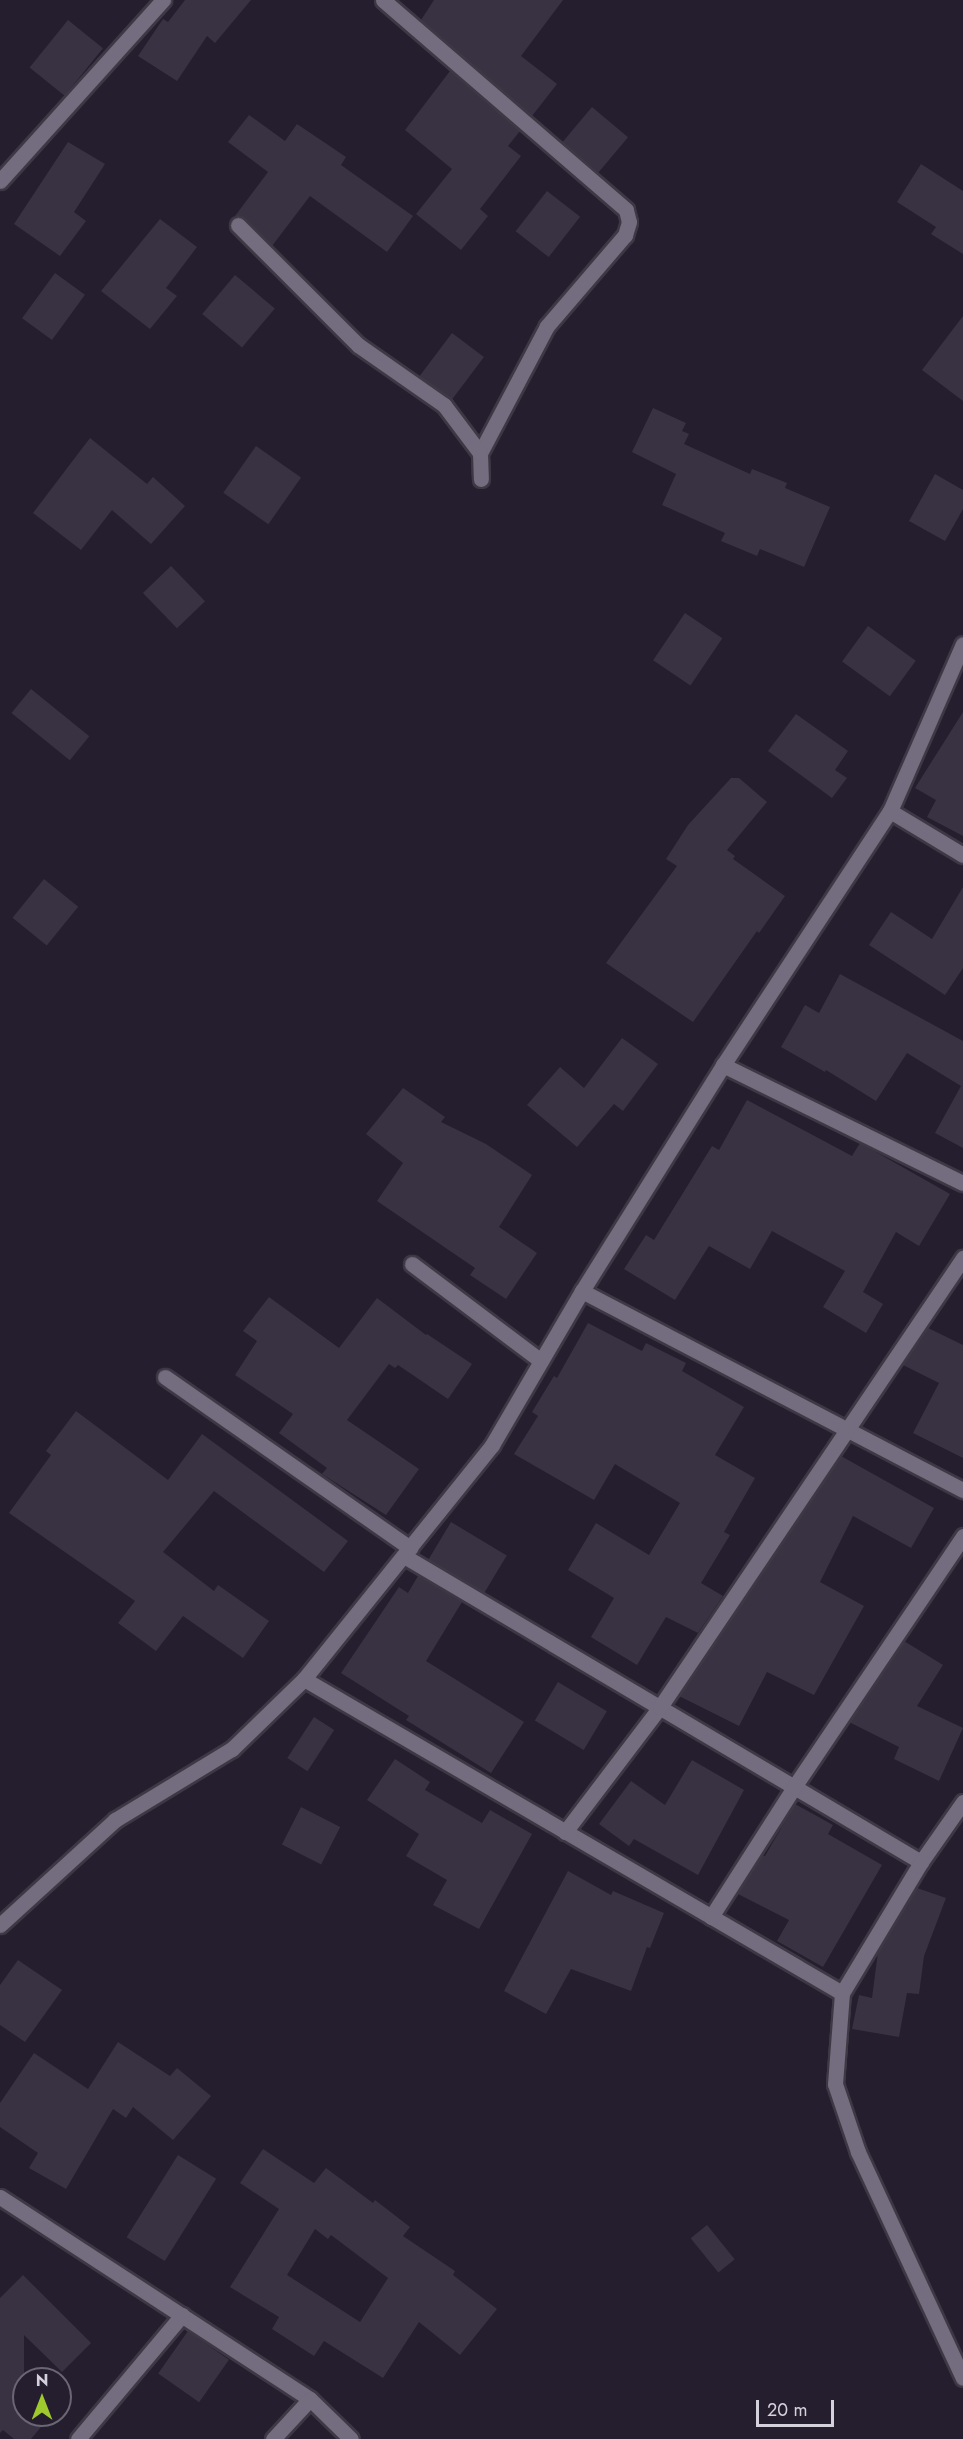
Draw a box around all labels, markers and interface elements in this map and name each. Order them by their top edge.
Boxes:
north arrow [12,2367,72,2427]
text: N [36,2369,48,2392]
scale bar [759,2388,837,2426]
text: 20 m [767,2397,807,2423]

